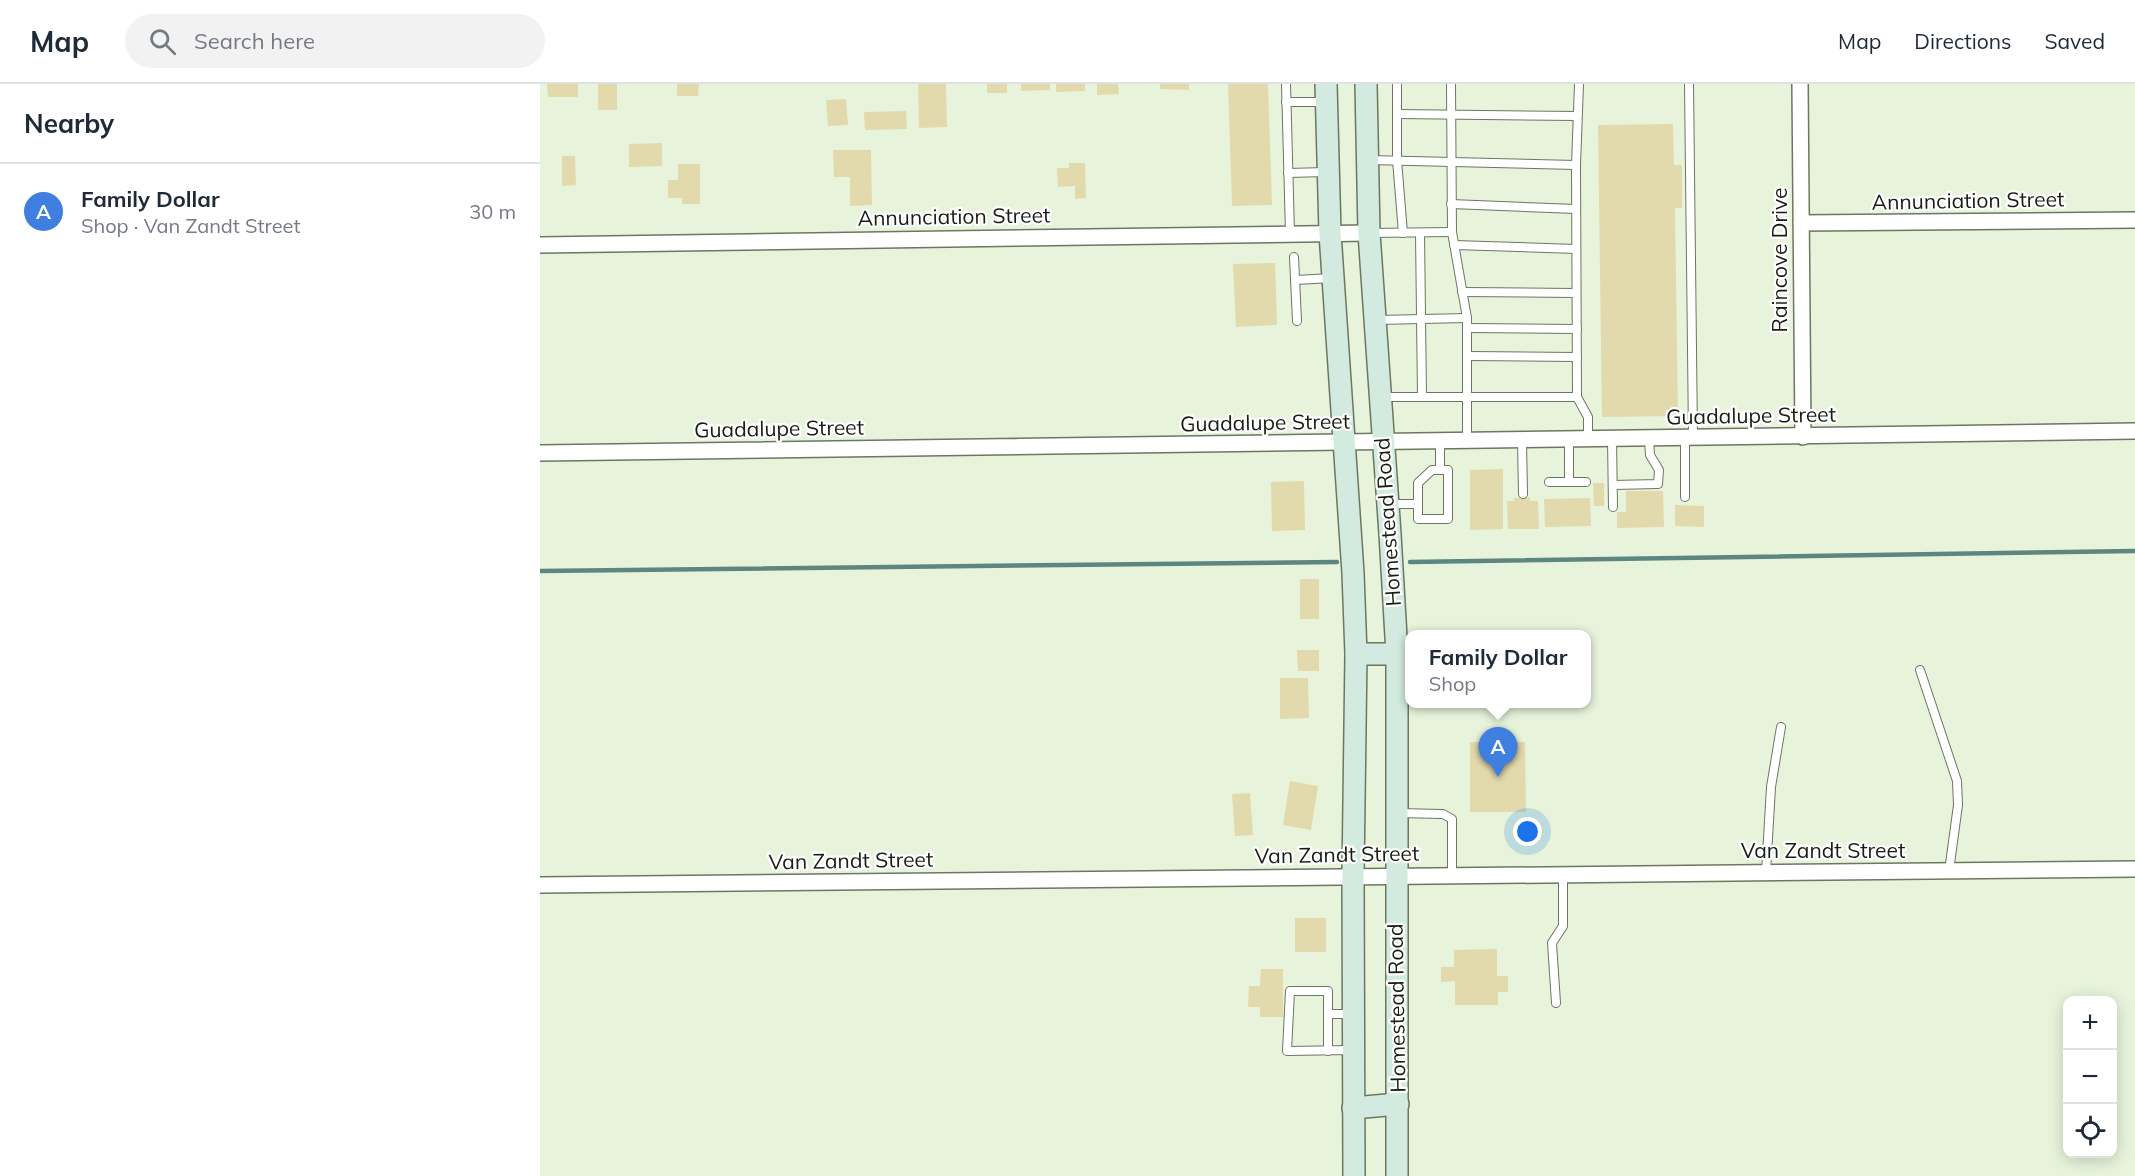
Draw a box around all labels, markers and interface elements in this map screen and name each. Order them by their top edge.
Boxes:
search box [125,14,545,68]
text: Map [30,24,89,59]
icon: search [146,25,179,58]
text: Search here [194,27,315,55]
text: Map [1838,28,1881,54]
text: Directions [1914,28,2011,54]
text: Saved [2044,28,2105,54]
text: Nearby [24,107,114,140]
text: Family Dollar [81,185,220,213]
street label: Annunciation Street [1871,185,2065,215]
street label: Raincove Drive [1766,187,1792,333]
text: A [36,199,51,224]
text: 30 m [469,199,516,224]
street label: Annunciation Street [857,201,1051,231]
text: Shop · Van Zandt Street [81,213,300,238]
street label: Guadalupe Street [1666,401,1836,429]
street label: Guadalupe Street [1180,408,1350,436]
street label: Guadalupe Street [694,414,864,442]
street label: Homestead Road [1368,437,1406,607]
popup [1405,630,1591,708]
text: Family Dollar [1429,643,1567,671]
text: Shop [1429,671,1476,696]
pin: A [1478,728,1518,777]
your location [1513,817,1542,846]
street label: Van Zandt Street [1741,837,1905,863]
street label: Van Zandt Street [1254,840,1419,868]
street label: Van Zandt Street [768,846,933,874]
street label: Homestead Road [1382,923,1410,1093]
map controls [2063,996,2117,1158]
button: + [2063,996,2117,1050]
button: − [2063,1050,2117,1104]
button: locate [2063,1104,2117,1158]

